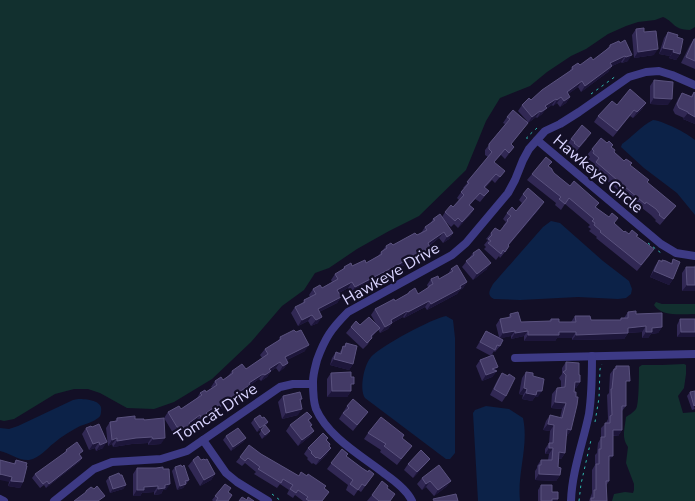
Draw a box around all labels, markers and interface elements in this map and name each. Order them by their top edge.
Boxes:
street label: Hawkeye Circle [548,130,648,218]
street label: Hawkeye Drive [338,237,444,311]
street label: Tomcat Drive [170,378,262,448]

